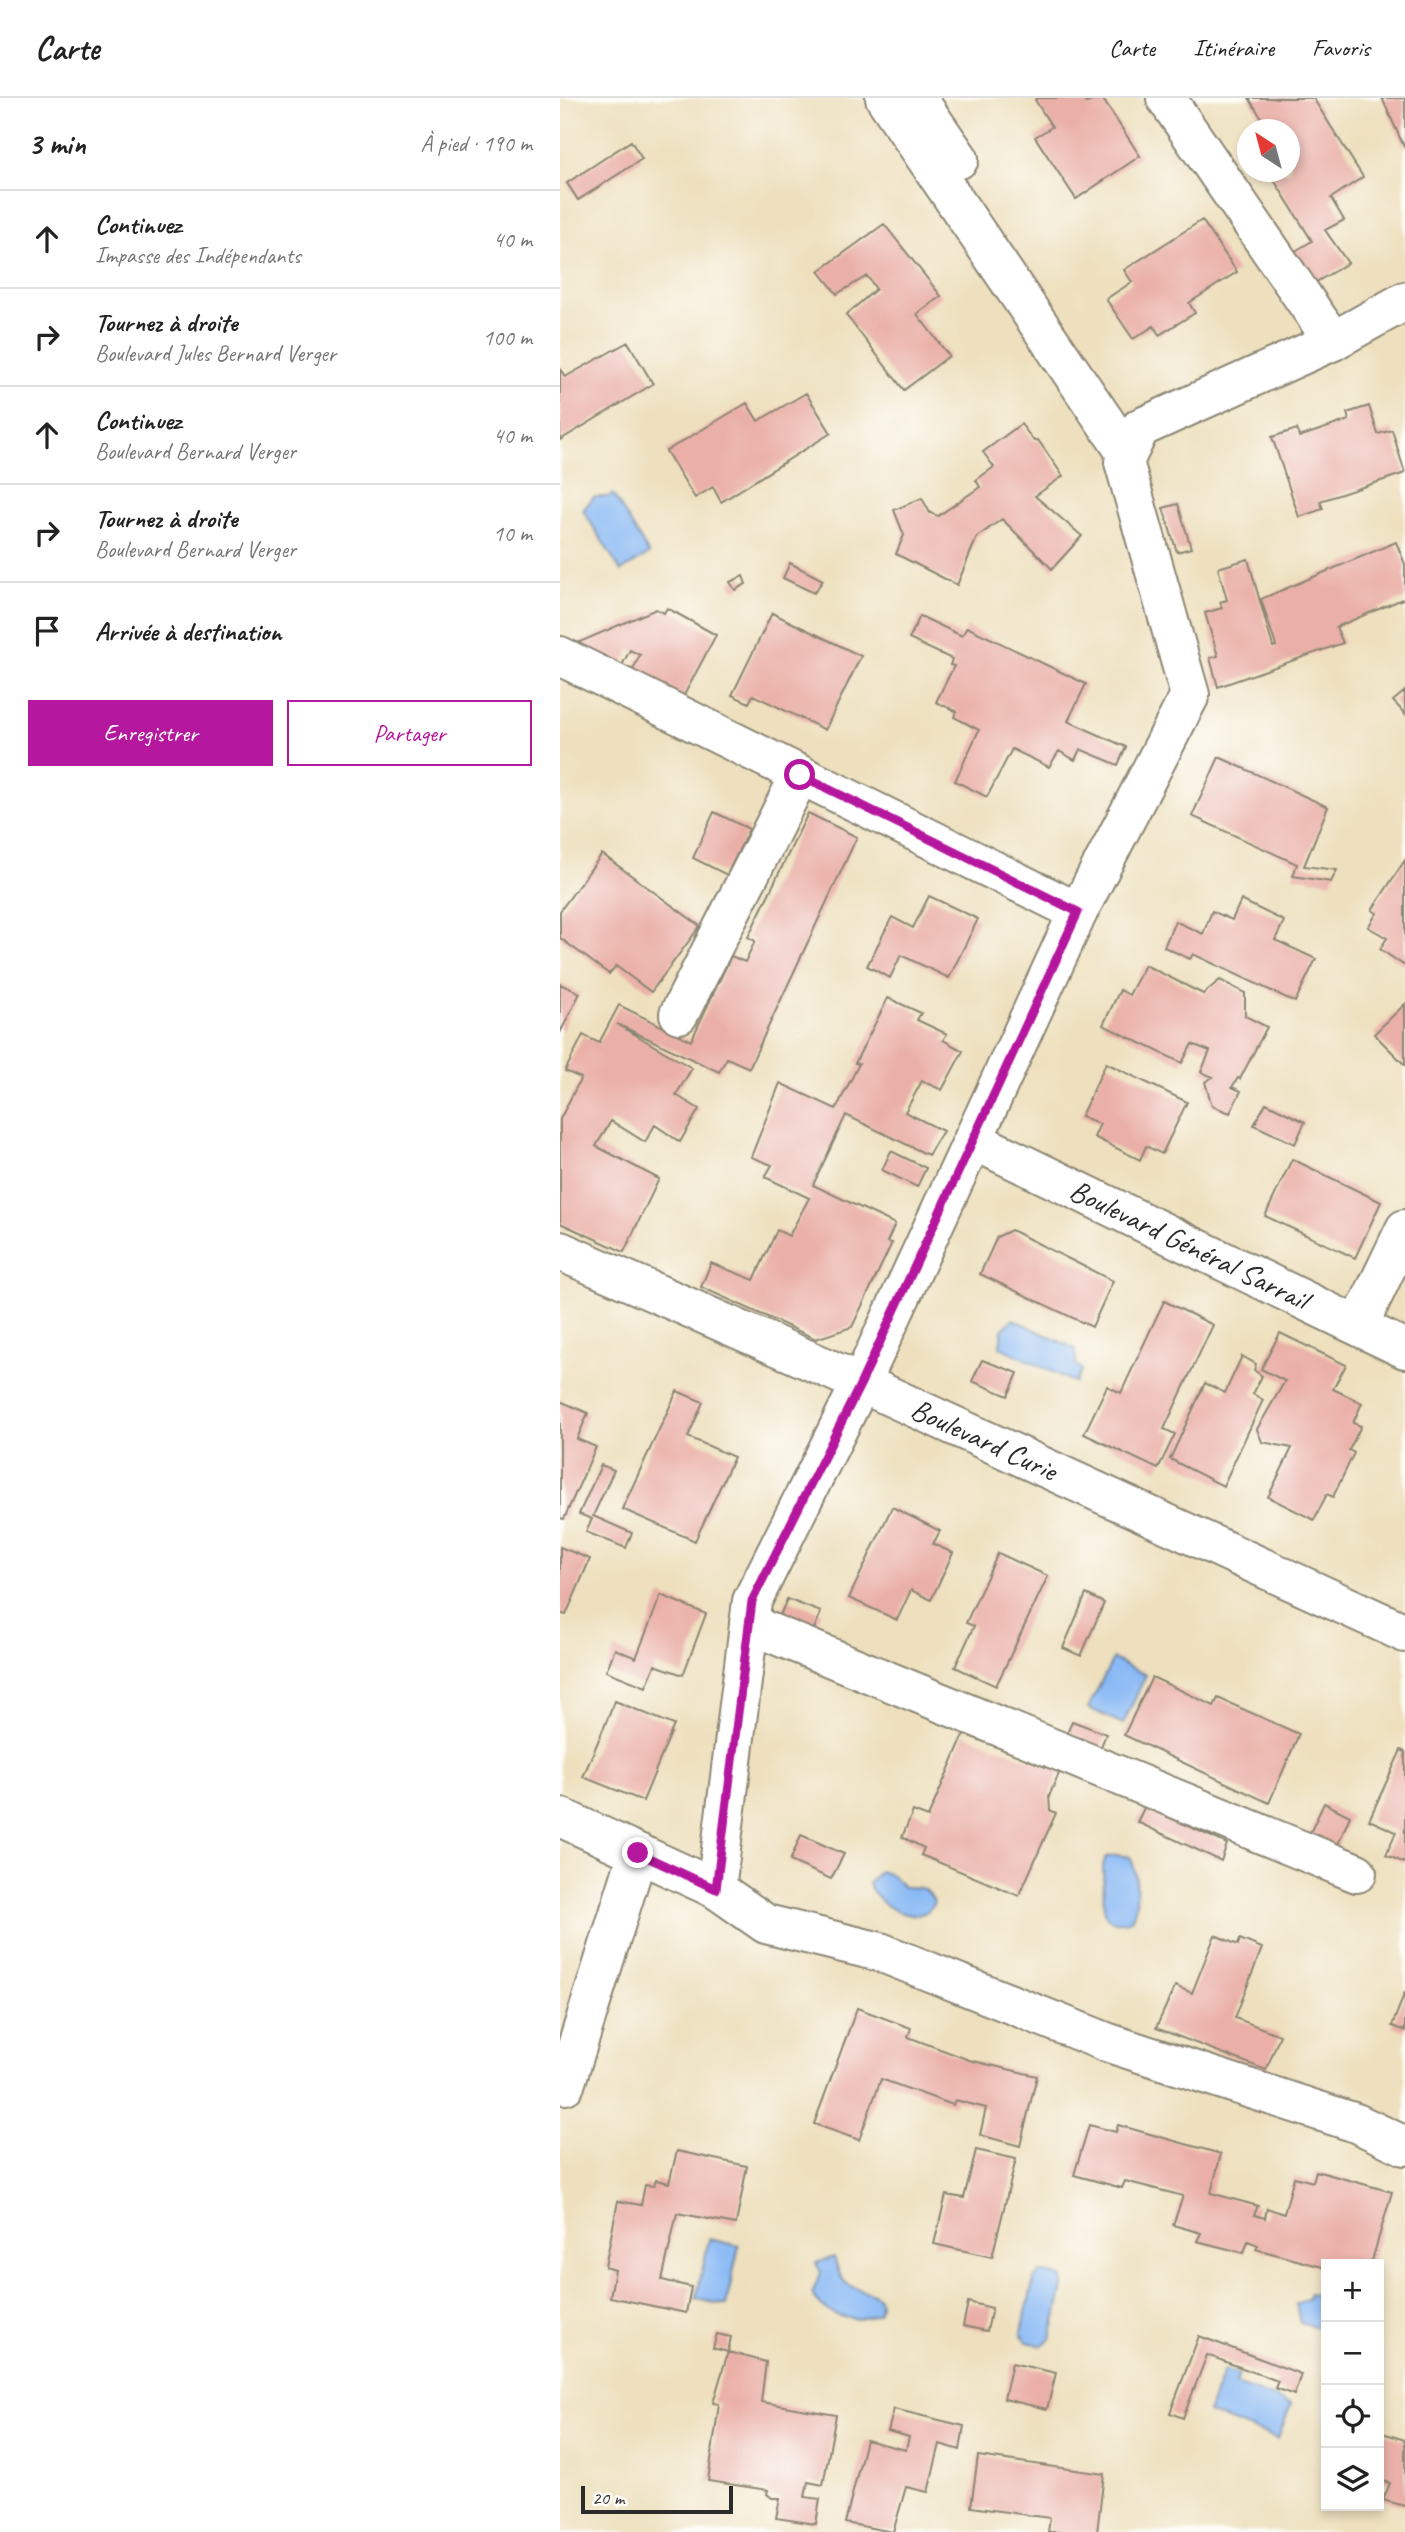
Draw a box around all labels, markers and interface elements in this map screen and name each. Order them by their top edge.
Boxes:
text: Carte [35,27,99,69]
text: Carte [1109,33,1155,63]
text: Itinéraire [1193,33,1274,63]
text: Favoris [1312,33,1370,63]
north arrow [1237,119,1300,182]
text: 3 min [28,125,85,163]
text: À pied · 190 m [420,129,532,158]
text: Continuez [95,208,181,241]
icon: ahead [28,220,66,258]
text: 40 m [493,225,532,254]
text: Impasse des Indépendants [95,241,301,270]
text: Tournez à droite [95,306,237,339]
icon: right [28,318,66,356]
text: 100 m [483,323,532,352]
text: Boulevard Jules Bernard Verger [95,339,336,368]
text: Continuez [95,404,181,437]
icon: ahead [28,416,66,454]
text: 40 m [493,421,532,450]
text: Boulevard Bernard Verger [95,437,296,466]
text: Tournez à droite [95,502,237,535]
icon: right [28,514,66,552]
text: 10 m [493,519,532,548]
text: Boulevard Bernard Verger [95,535,296,564]
icon: arrive [28,612,66,650]
text: Arrivée à destination [95,615,281,648]
button: Enregistrer [28,700,273,766]
button: Partager [287,700,532,766]
route start [784,759,815,790]
street label: Boulevard Général Sarrail [1064,1171,1319,1320]
street label: Boulevard Curie [905,1390,1065,1490]
route end [622,1837,653,1868]
map controls [1321,2259,1384,2511]
button: + [1321,2259,1384,2322]
button: − [1321,2322,1384,2385]
button: locate [1321,2385,1384,2448]
button: layers [1321,2448,1384,2511]
scale bar [581,2483,733,2515]
text: 20 m [592,2486,624,2510]

